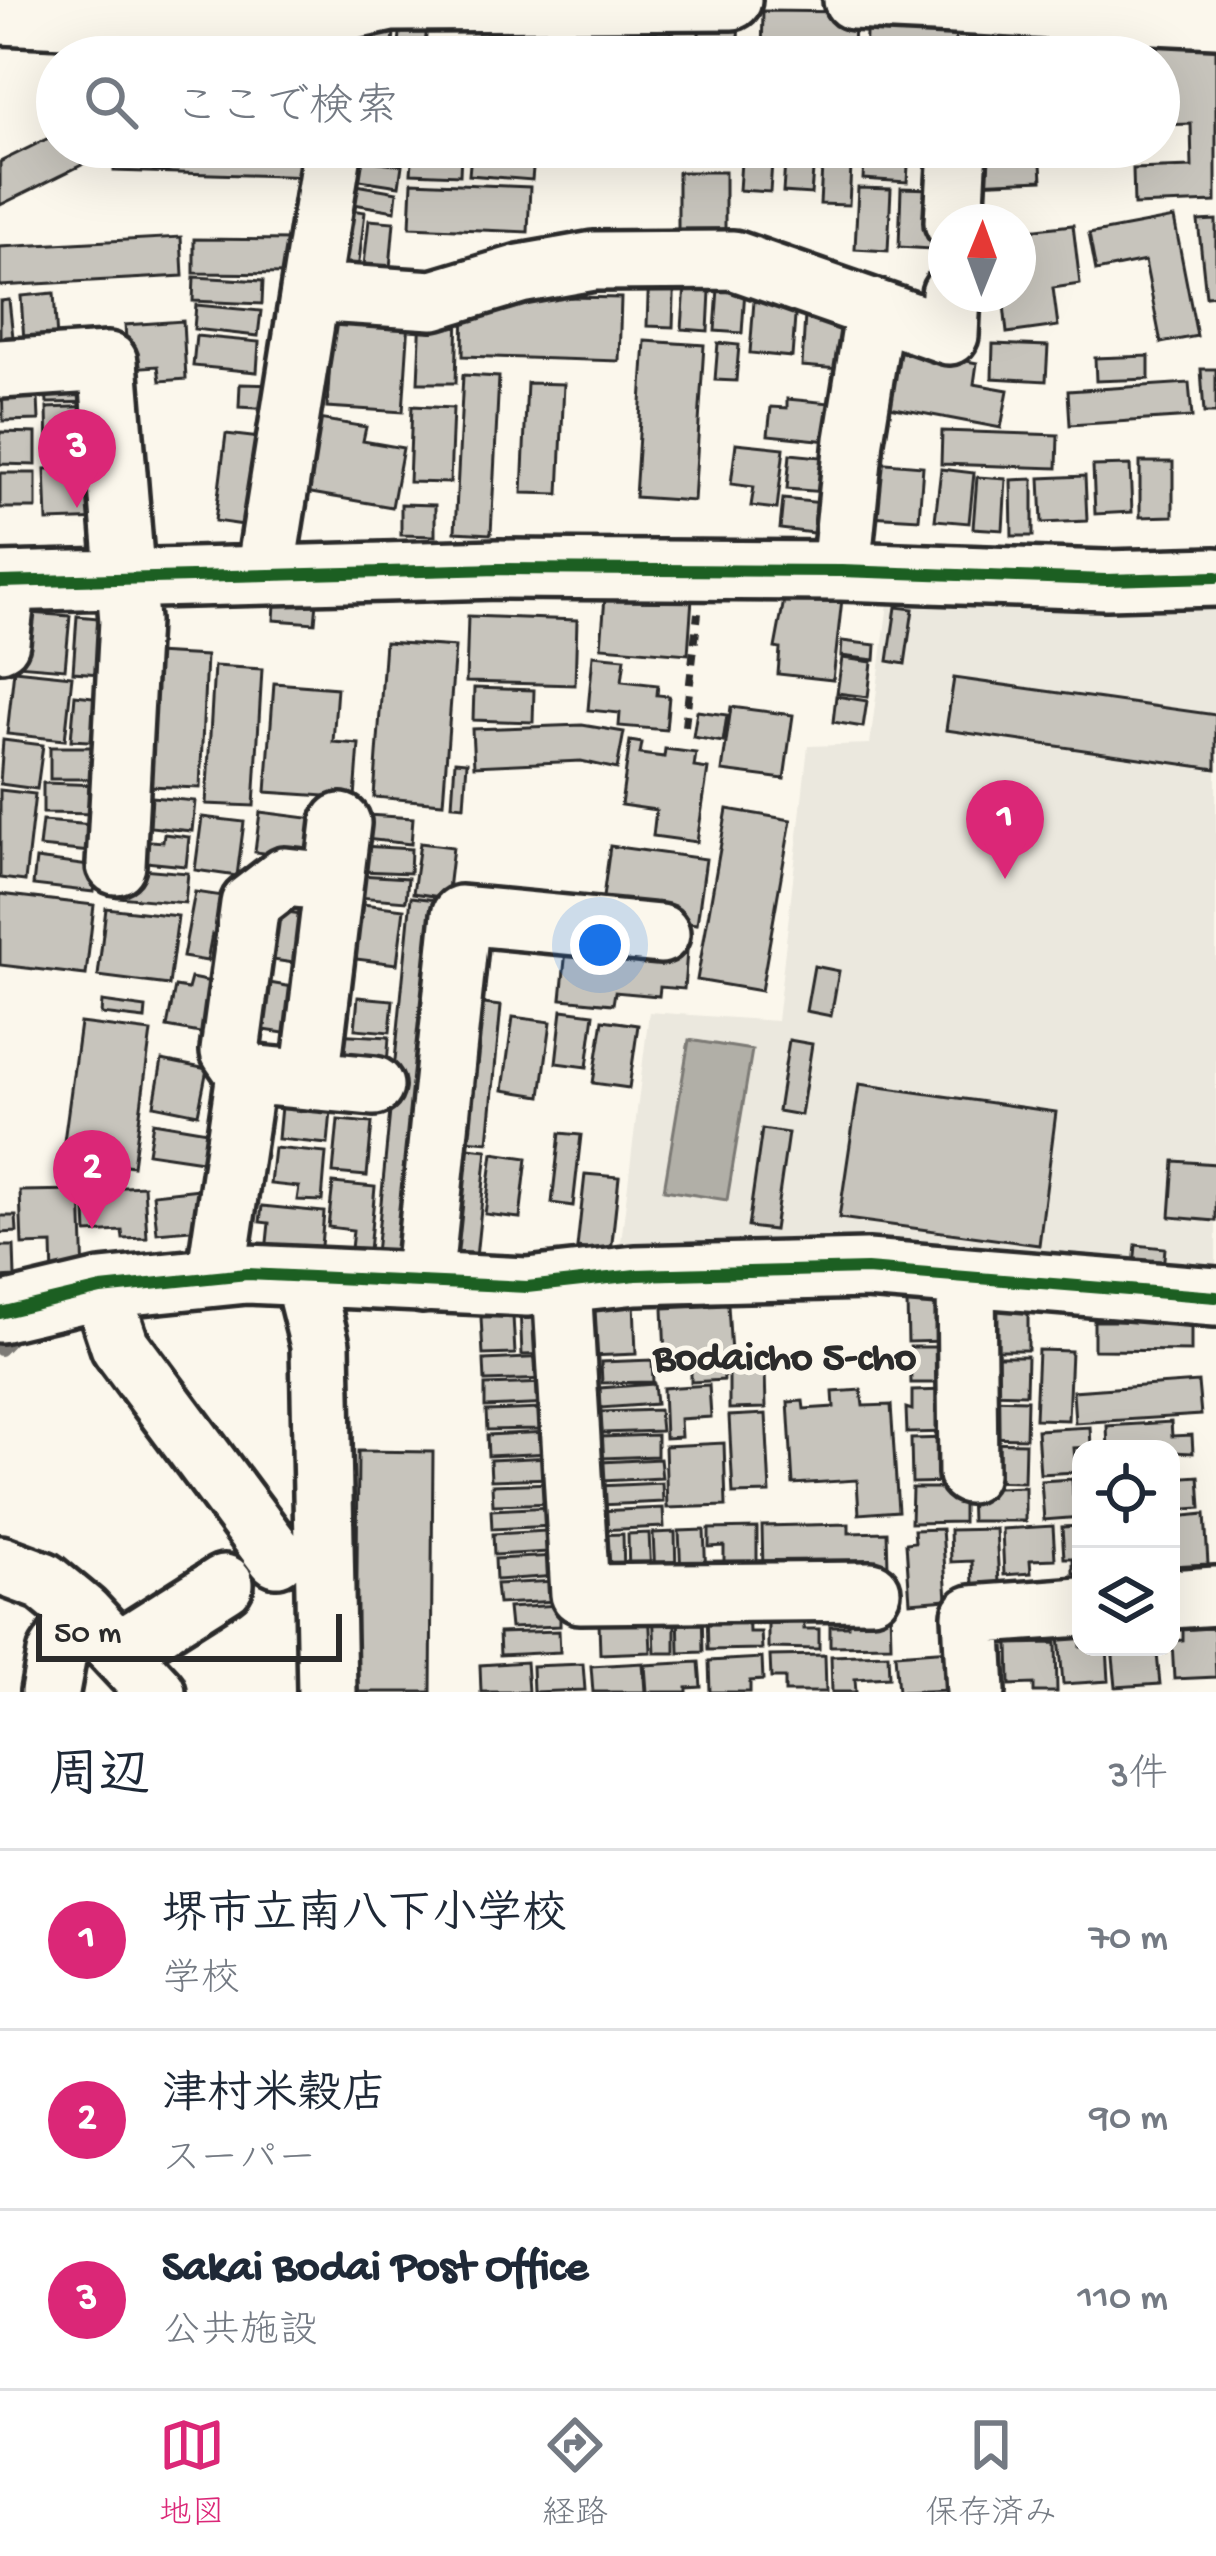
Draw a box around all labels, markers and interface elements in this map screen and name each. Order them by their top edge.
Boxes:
search box [36,36,1180,168]
icon: search [78,69,144,135]
text: ここで検索 [174,84,399,137]
north arrow [928,204,1036,312]
pin: 3 [38,409,116,508]
pin: 1 [966,780,1044,879]
your location [570,915,630,975]
pin: 2 [53,1130,131,1229]
district label: Bodaicho 5-cho [652,1336,917,1385]
map controls [1072,1440,1180,1656]
button: locate [1072,1440,1180,1548]
button: layers [1072,1548,1180,1656]
scale bar [36,1608,342,1661]
text: 50 m [54,1616,121,1654]
text: 周辺 [48,1750,150,1810]
text: 3件 [1109,1755,1168,1801]
text: 堺市立南八下小学校 [162,1891,567,1944]
text: 1 [79,1917,95,1963]
text: 70 m [1089,1917,1168,1963]
text: 学校 [162,1959,240,2005]
text: 津村米穀店 [162,2071,387,2124]
text: 2 [77,2097,97,2143]
text: 90 m [1089,2097,1168,2143]
text: スーパー [162,2139,316,2185]
text: Sakai Bodai Post Office [162,2243,588,2296]
text: 3 [77,2277,97,2323]
text: 110 m [1077,2277,1168,2323]
text: 公共施設 [162,2311,318,2357]
tab: 地図 [159,2412,225,2535]
tab: 経路 [542,2412,608,2535]
tab: 保存済み [925,2412,1057,2535]

